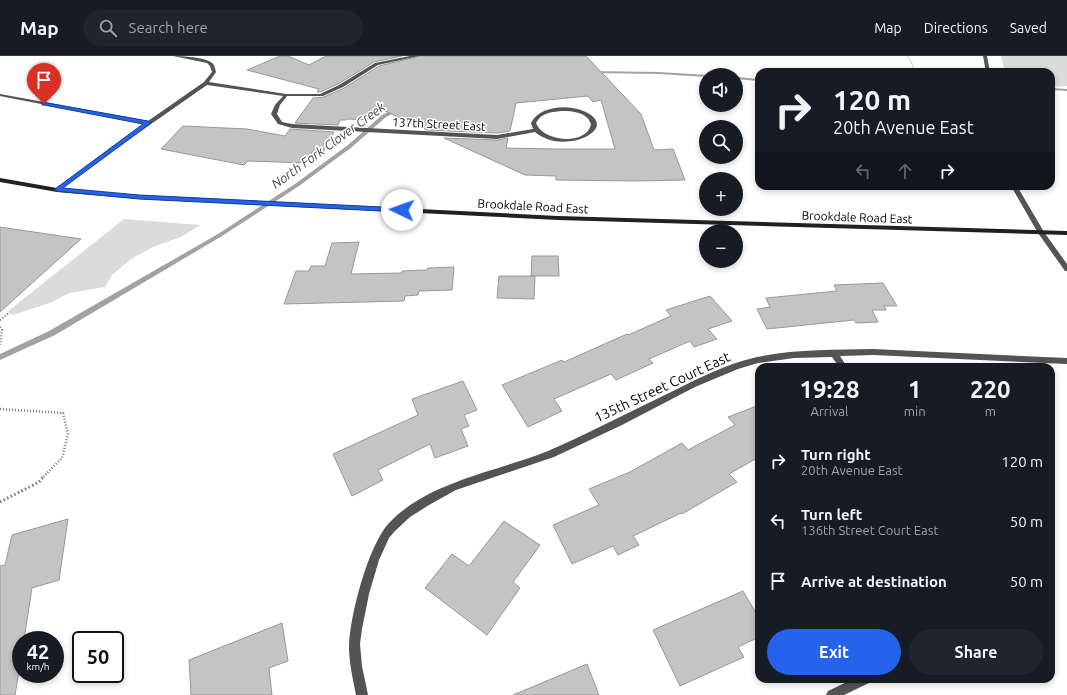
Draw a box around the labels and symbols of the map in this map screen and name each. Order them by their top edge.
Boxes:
pin [27,63,61,104]
water label: North Fork Clover Creek [269,99,388,191]
street label: 137th Street East [392,115,486,133]
position arrow [381,189,423,231]
street label: Brookdale Road East [477,197,589,215]
street label: Brookdale Road East [801,209,913,225]
street label: 135th Street Court East [592,348,733,426]
speed limit sign: 50 [72,631,124,683]

